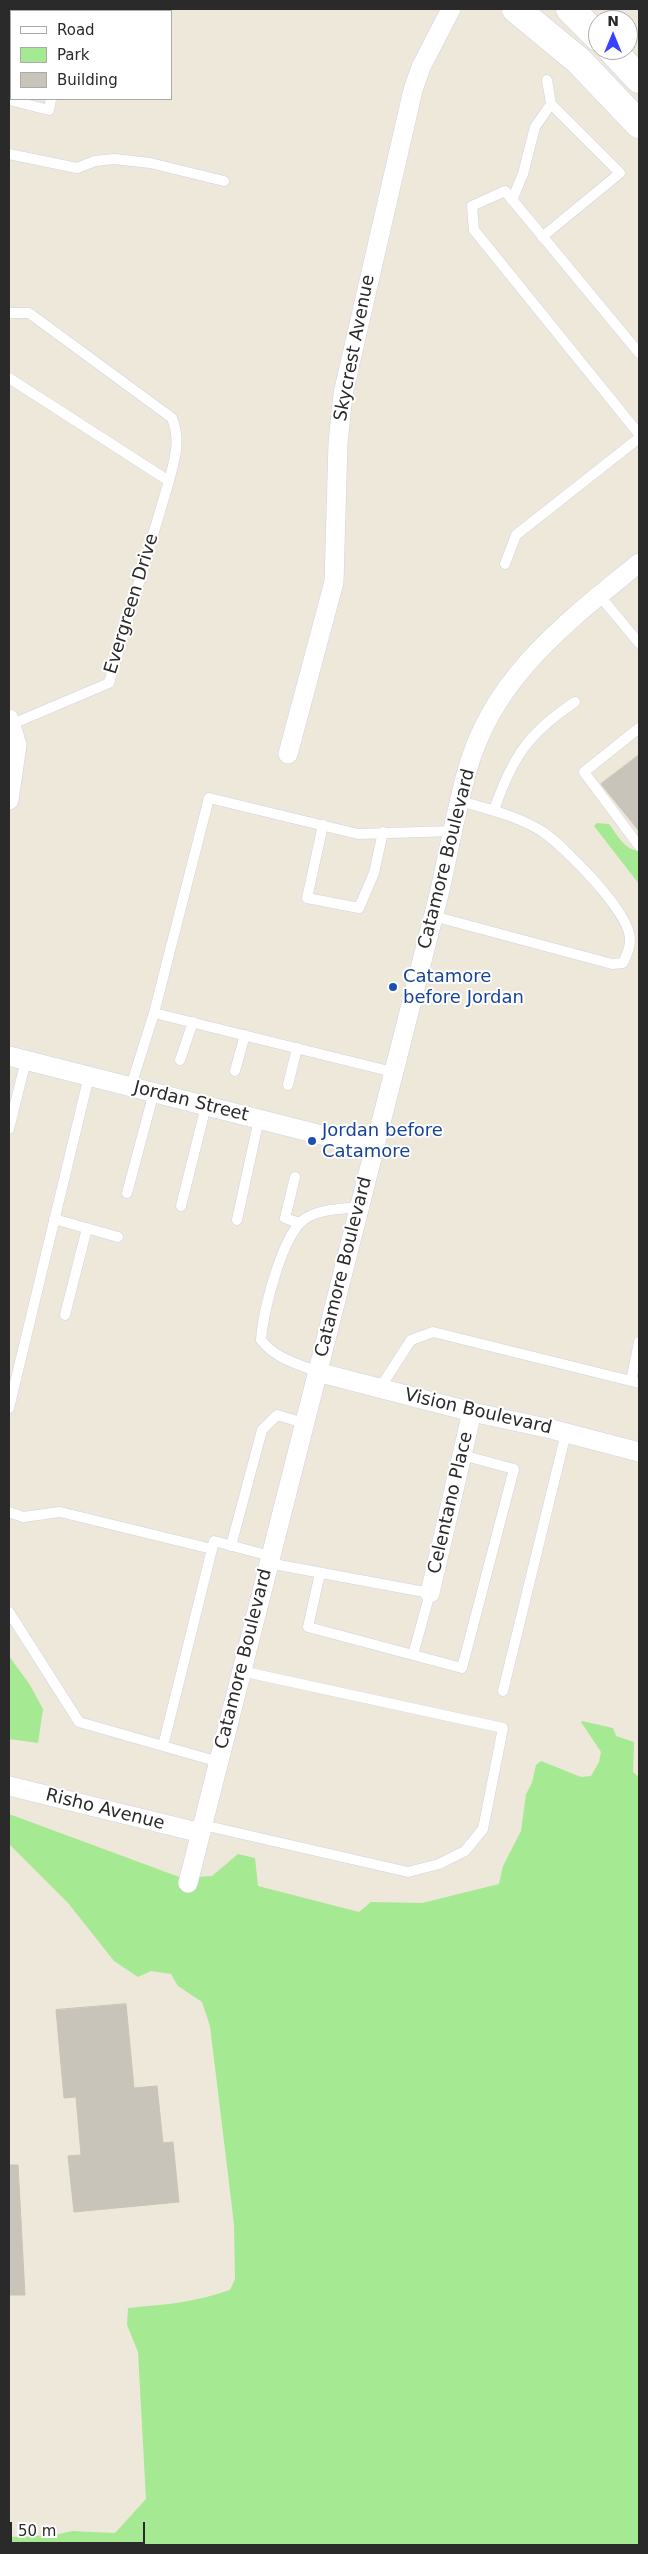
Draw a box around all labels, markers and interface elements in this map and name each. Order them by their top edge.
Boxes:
legend [10,10,172,100]
north arrow [588,10,638,60]
text: N [607,13,619,29]
text: Road [57,21,95,39]
text: Park [57,46,89,64]
text: Building [57,71,118,89]
street label: Skycrest Avenue [330,273,380,423]
street label: Evergreen Drive [100,531,164,677]
street label: Catamore Boulevard [414,767,480,951]
place label: Catamore before Jordan [403,966,524,1009]
marker: Catamore before Jordan [387,981,399,993]
street label: Jordan Street [131,1077,251,1127]
place label: Jordan before Catamore [322,1120,443,1162]
marker: Jordan before Catamore [306,1135,318,1147]
street label: Catamore Boulevard [311,1175,377,1359]
street label: Vision Boulevard [402,1385,554,1439]
street label: Celentano Place [424,1430,478,1576]
street label: Catamore Boulevard [211,1567,277,1751]
street label: Risho Avenue [43,1785,167,1835]
scale bar [12,2512,148,2544]
text: 50 m [18,2522,56,2540]

